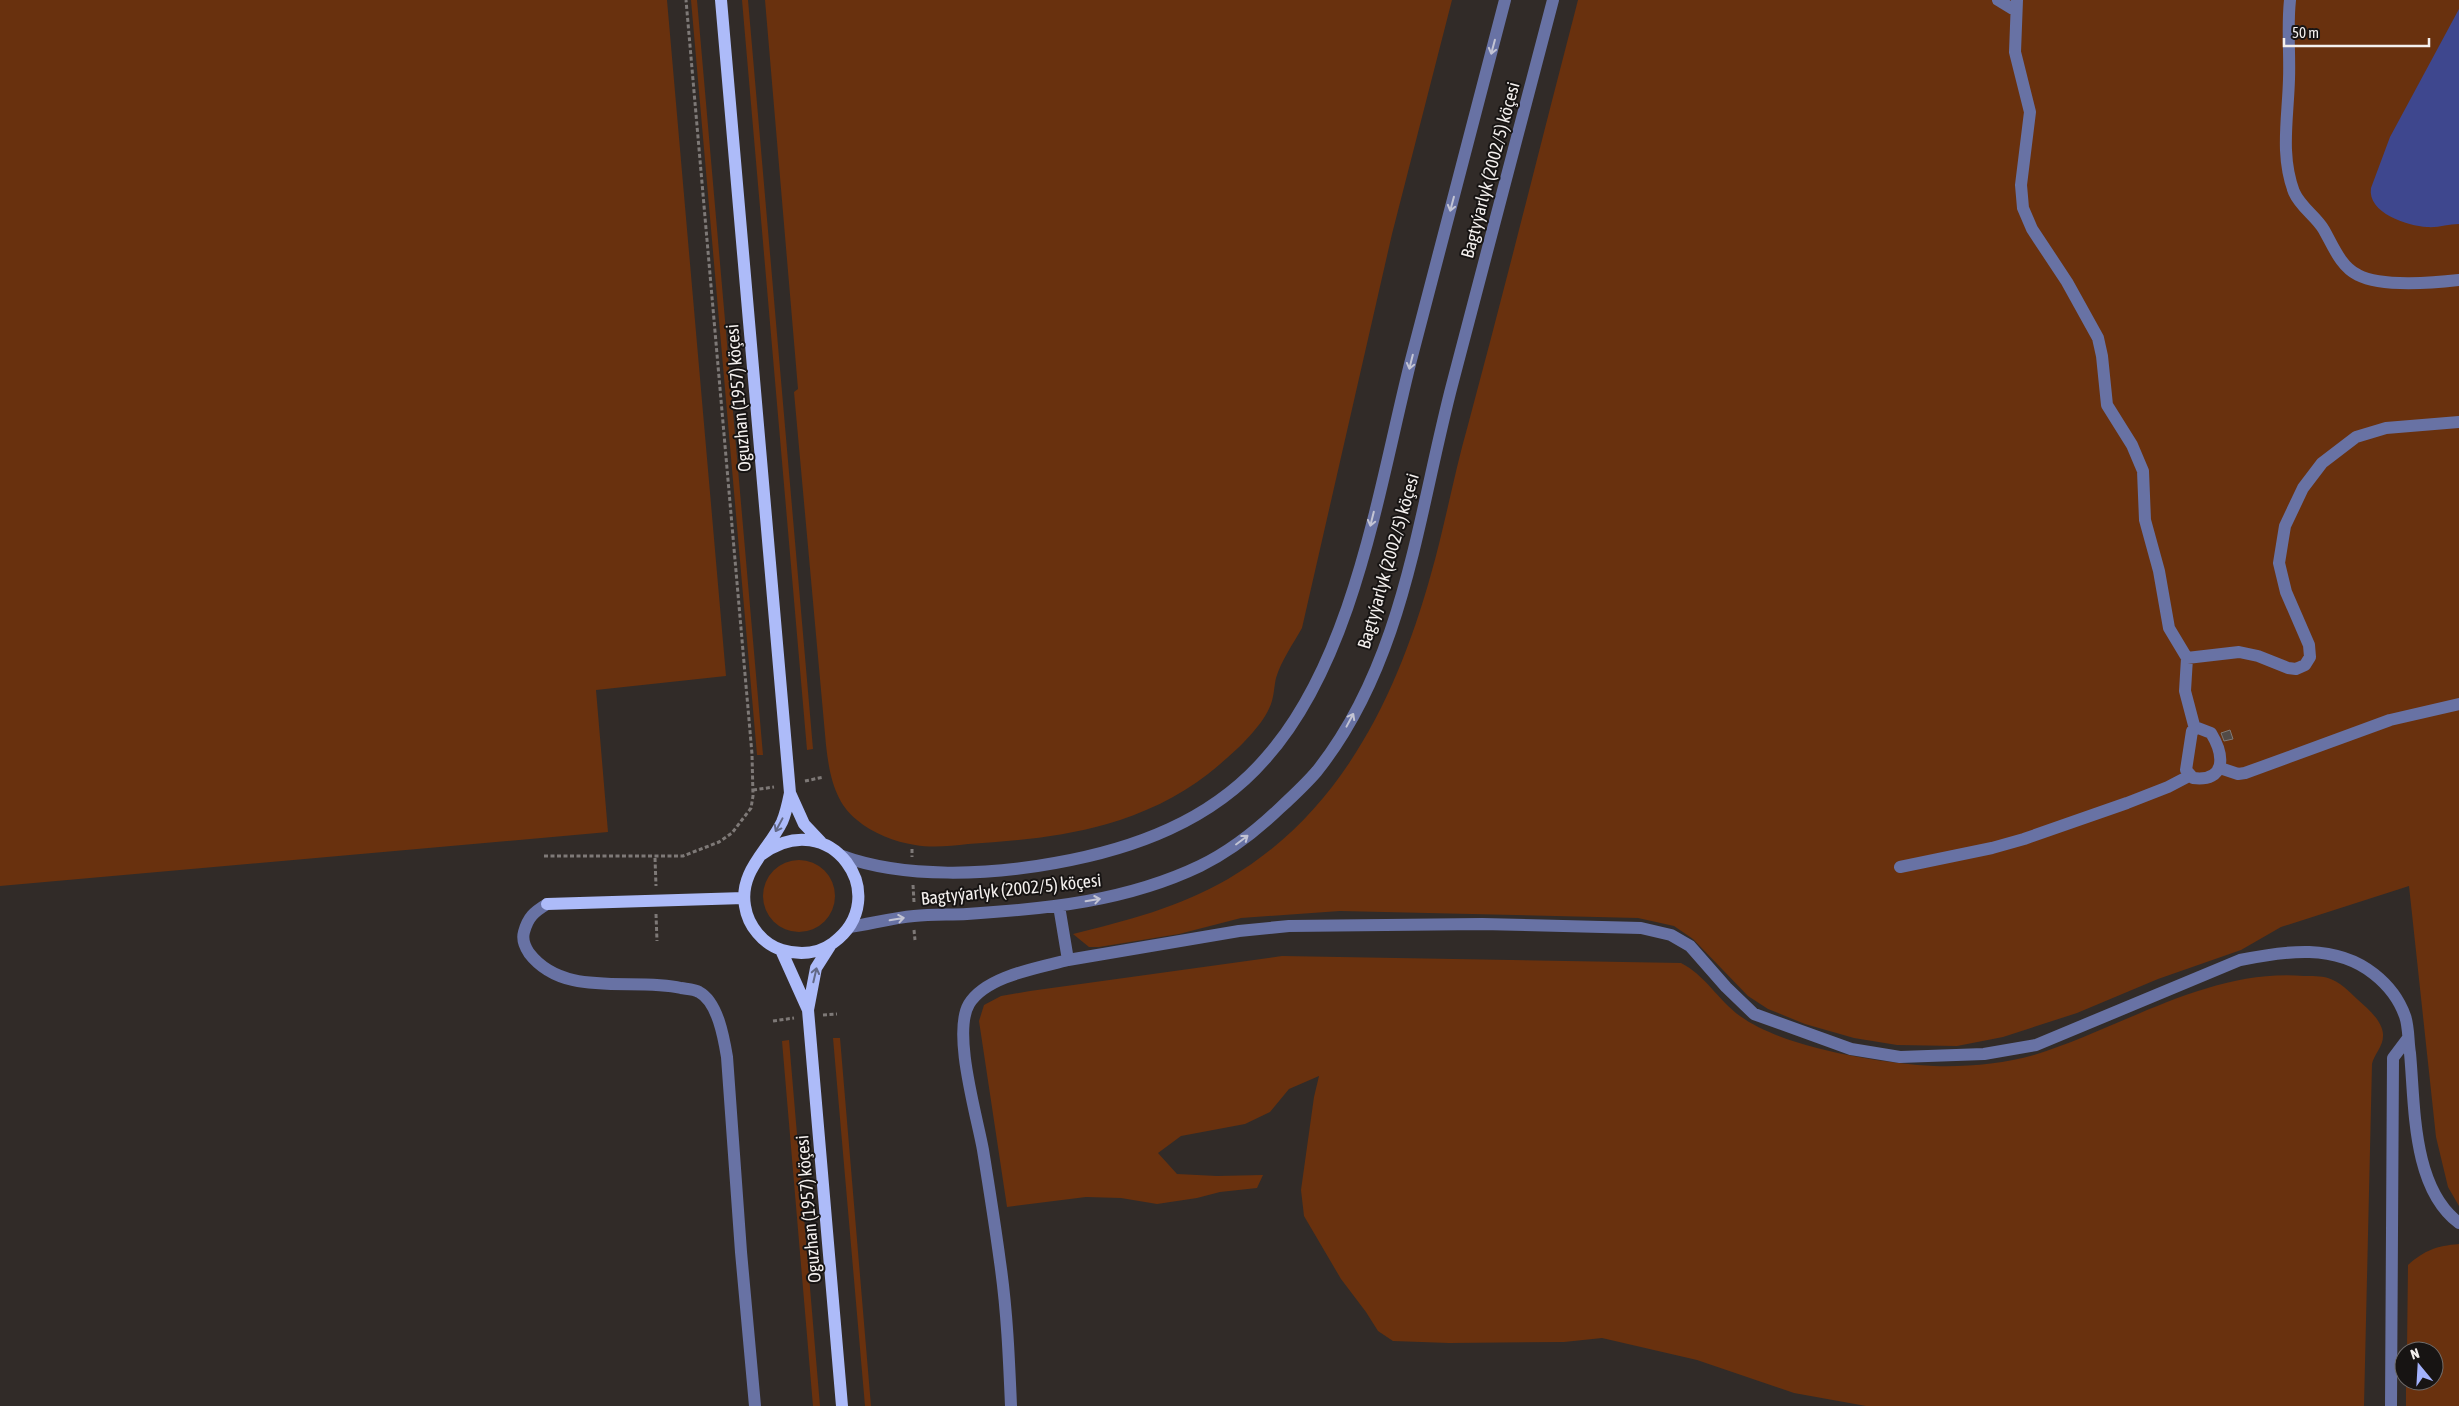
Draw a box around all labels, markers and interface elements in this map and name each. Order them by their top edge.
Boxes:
scale bar [2284,15,2429,47]
text: 50 m [2292,24,2319,41]
one-way arrow [1488,39,1497,55]
street label: Bagtyýarlyk (2002/5) köçesi [1456,80,1524,260]
one-way arrow [1447,196,1456,212]
street label: Oguzhan (1957) köçesi [721,323,755,473]
one-way arrow [1406,353,1415,369]
street label: Bagtyýarlyk (2002/5) köçesi [1353,471,1423,651]
one-way arrow [1367,511,1377,527]
one-way arrow [1346,714,1356,728]
one-way arrow [774,818,784,833]
one-way arrow [1235,834,1248,845]
street label: Bagtyýarlyk (2002/5) köçesi [920,869,1102,909]
one-way arrow [1085,895,1101,905]
one-way arrow [888,913,904,923]
one-way arrow [811,968,820,984]
street label: Oguzhan (1957) köçesi [791,1134,825,1284]
north arrow [2394,1341,2444,1391]
text: N [2409,1345,2421,1363]

